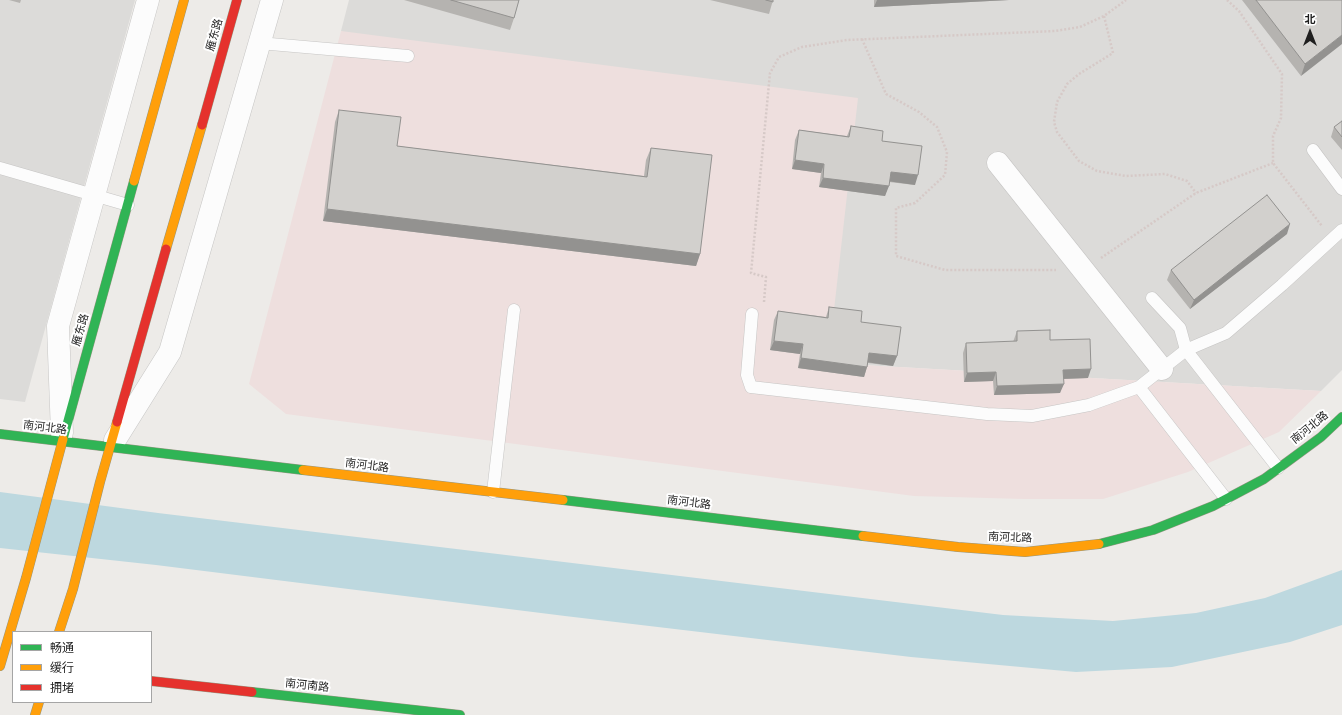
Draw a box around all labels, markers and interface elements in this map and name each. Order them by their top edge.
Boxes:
north arrow [1290,12,1330,52]
text: 北 [1305,13,1316,26]
street label: 雁东路 [204,17,226,53]
street label: 雁东路 [70,312,92,348]
street label: 南河北路 [1289,409,1331,447]
street label: 南河北路 [22,419,68,437]
street label: 南河北路 [344,457,390,475]
street label: 南河北路 [666,494,712,512]
street label: 南河北路 [988,531,1032,545]
legend [12,631,152,703]
text: 畅通 [50,641,74,656]
text: 缓行 [50,661,74,676]
street label: 南河南路 [284,677,330,695]
text: 拥堵 [50,681,74,696]

